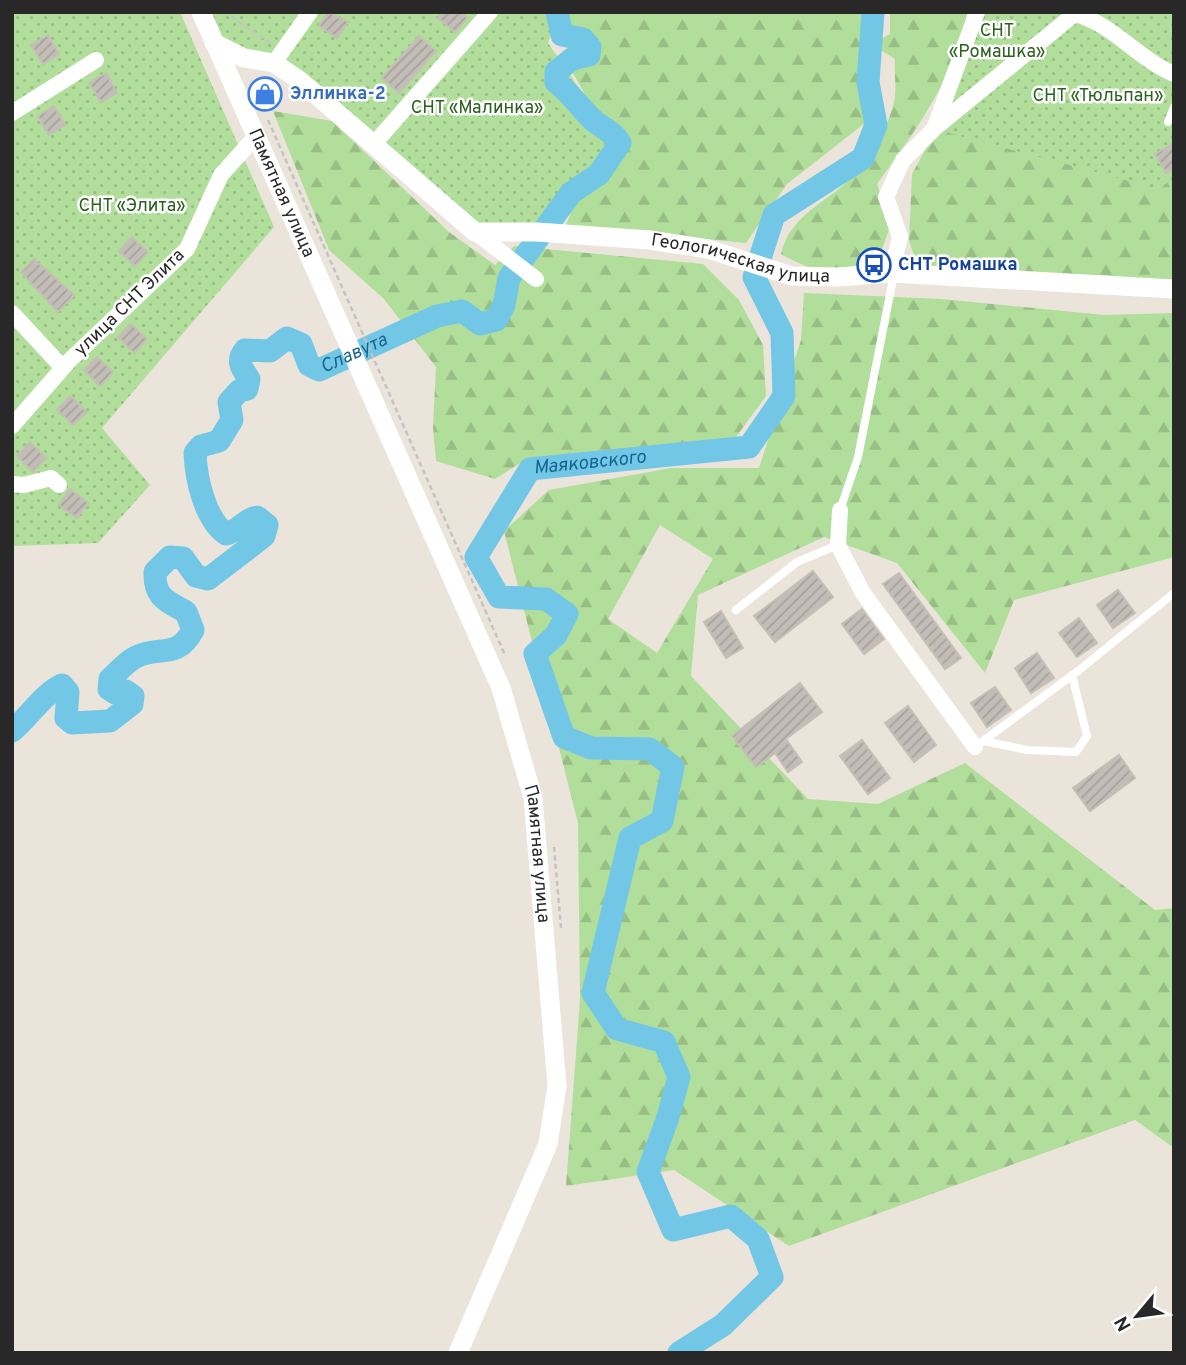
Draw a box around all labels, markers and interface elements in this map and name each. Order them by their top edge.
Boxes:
park label: СНТ «Ромашка» [949,20,1045,64]
shop icon: Эллинка-2 [246,75,284,113]
place label: Эллинка-2 [290,83,386,106]
park label: СНТ «Тюльпан» [1032,85,1164,108]
park label: СНТ «Малинка» [411,97,543,120]
street label: Памятная улица [243,125,320,261]
park label: СНТ «Элита» [78,195,186,218]
street label: Геологическая улица [649,229,830,288]
street label: улица СНТ Элита [70,245,190,361]
bus stop icon: СНТ Ромашка [855,246,893,284]
place label: СНТ Ромашка [898,254,1018,277]
water label: Славута [317,328,392,380]
water label: Маяковского [532,445,648,481]
street label: Памятная улица [518,782,555,924]
north arrow [1102,1281,1172,1351]
text: N [1110,1311,1138,1335]

